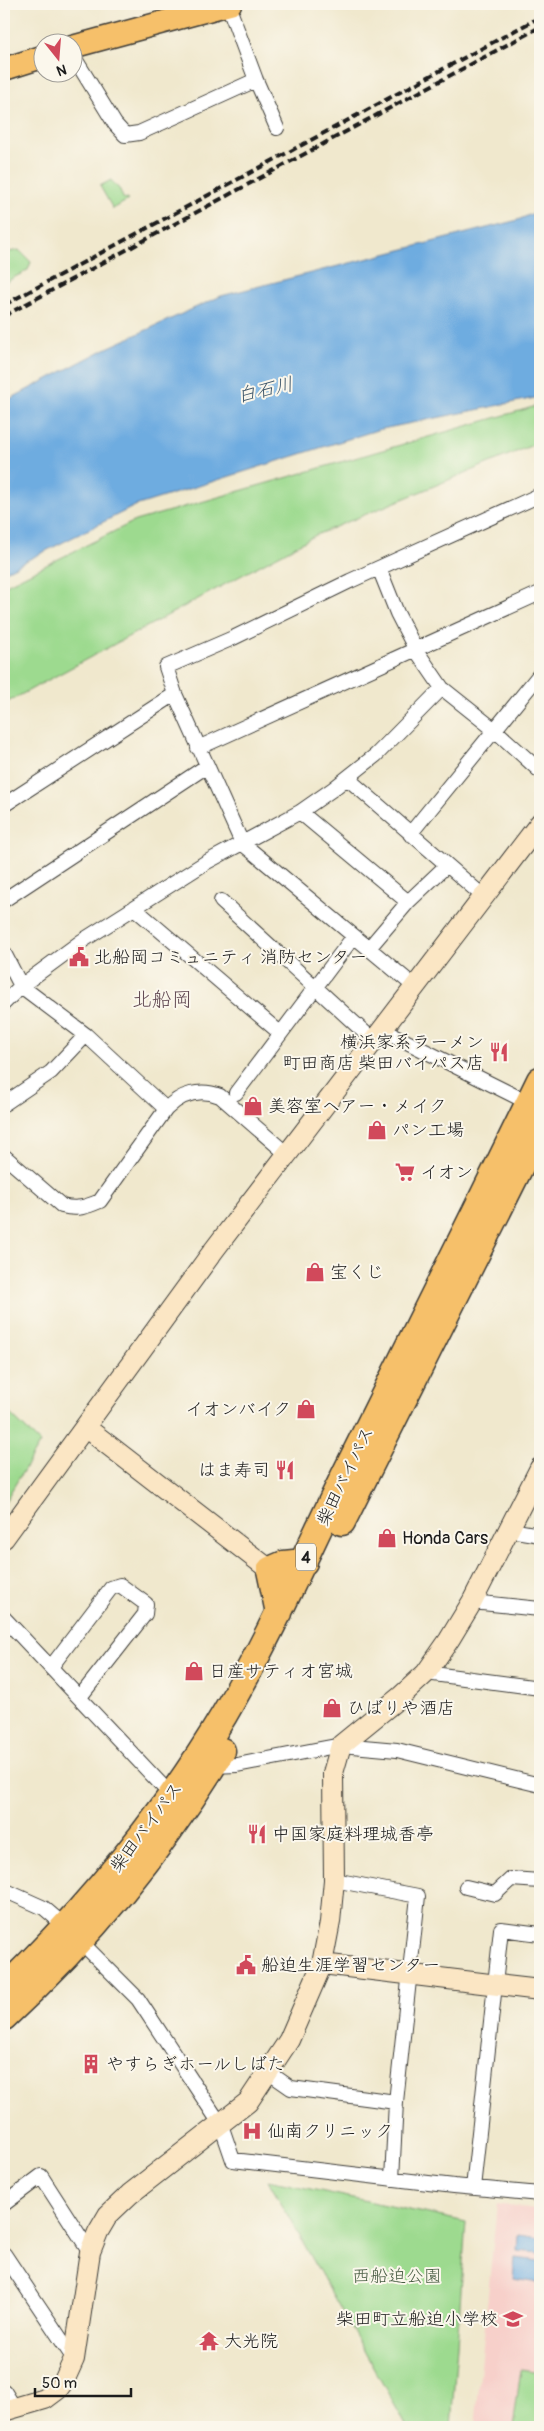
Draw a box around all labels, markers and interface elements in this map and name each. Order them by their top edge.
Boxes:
north arrow [32,32,82,82]
text: N [55,60,69,79]
water label: 白石川 [235,372,296,408]
public building icon: 北船岡コミュニティ 消防センター [68,946,90,968]
place label: 北船岡コミュニティ 消防センター [94,946,367,969]
district label: 北船岡 [132,987,192,1012]
place label: 横浜家系ラーメン 町田商店 柴田バイパス店 [282,1031,484,1075]
restaurant icon: 横浜家系ラーメン 町田商店 柴田バイパス店 [488,1041,510,1063]
shop icon: 美容室ヘアー・メイク [242,1095,264,1117]
place label: 美容室ヘアー・メイク [268,1095,447,1118]
shop icon: パン工場 [366,1119,388,1141]
place label: パン工場 [392,1119,464,1142]
supermarket icon: イオン [394,1161,416,1183]
place label: イオン [420,1161,473,1184]
shop icon: 宝くじ [304,1261,326,1283]
place label: 宝くじ [330,1261,384,1284]
place label: イオンバイク [185,1398,291,1421]
shop icon: イオンバイク [295,1398,317,1420]
street label: 柴田バイパス [312,1423,379,1530]
place label: はま寿司 [198,1459,270,1482]
restaurant icon: はま寿司 [274,1459,296,1481]
shop icon: Honda Cars [376,1527,398,1549]
place label: Honda Cars [402,1527,488,1550]
road number: 4 [296,1544,316,1570]
shop icon: 日産サティオ宮城 [183,1660,205,1682]
place label: 日産サティオ宮城 [209,1660,353,1683]
shop icon: ひばりや酒店 [321,1697,343,1719]
place label: ひばりや酒店 [347,1697,455,1720]
street label: 柴田バイパス [105,1777,188,1877]
restaurant icon: 中国家庭料理城香亭 [246,1823,268,1845]
place label: 中国家庭料理城香亭 [272,1823,434,1846]
public building icon: 船迫生涯学習センター [235,1954,257,1976]
place label: 船迫生涯学習センター [261,1954,440,1977]
building icon: やすらぎホールしばた [80,2053,102,2075]
place label: やすらぎホールしばた [106,2053,285,2076]
hospital icon: 仙南クリニック [241,2120,263,2142]
place label: 仙南クリニック [267,2120,393,2143]
park label: 西船迫公園 [352,2265,442,2288]
place label: 柴田町立船迫小学校 [336,2308,498,2331]
school or university icon: 柴田町立船迫小学校 [502,2308,524,2330]
temple icon: 大光院 [198,2330,220,2352]
place label: 大光院 [224,2330,278,2353]
scale bar [35,2366,131,2398]
text: 50 m [42,2374,77,2393]

